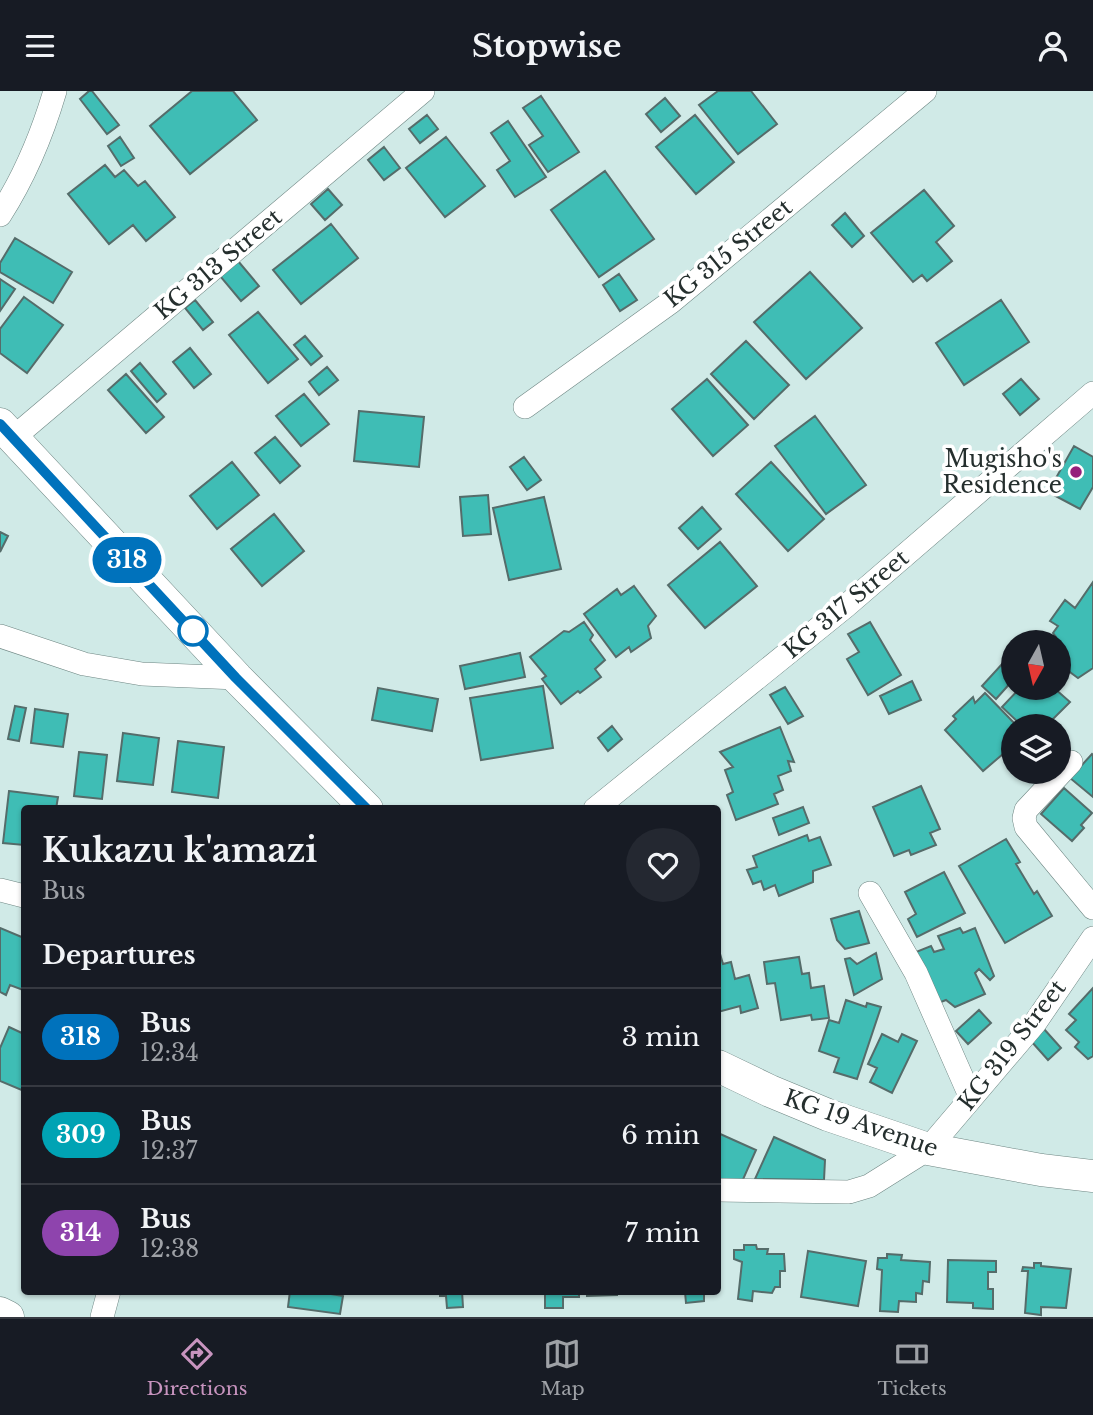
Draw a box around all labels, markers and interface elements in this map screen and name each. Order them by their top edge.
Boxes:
text: Stopwise [472,26,621,66]
icon: menu [21,27,59,65]
icon: person [1034,27,1072,65]
street label: KG 315 Street [658,193,798,313]
street label: KG 313 Street [149,202,288,325]
place label: Mugisho's Residence [943,445,1062,499]
marker: Mugisho's Residence [1068,464,1084,480]
line badge: 318 [87,537,167,583]
street label: KG 317 Street [778,543,915,664]
text: 318 [107,545,148,574]
unlabelled marker [178,616,208,646]
north arrow [1001,630,1071,700]
map controls [1001,630,1071,784]
button: layers [1001,714,1071,784]
button: heart [626,828,700,902]
text: Kukazu k'amazi [42,830,317,871]
text: Bus [42,877,85,905]
text: Departures [42,939,196,971]
street label: KG 319 Street [952,974,1072,1116]
text: Bus [140,1007,191,1039]
text: 3 min [622,1021,700,1053]
text: 318 [60,1022,101,1051]
text: 12:34 [140,1039,199,1067]
street label: KG 19 Avenue [780,1084,942,1162]
text: Bus [141,1105,192,1137]
text: 6 min [621,1119,700,1151]
text: 309 [56,1120,106,1149]
text: 12:37 [141,1137,197,1165]
text: Bus [140,1203,191,1235]
text: 7 min [625,1217,700,1249]
text: 314 [60,1218,101,1247]
text: 12:38 [140,1235,199,1263]
tab: Directions [146,1335,247,1400]
tab: Map [540,1335,585,1400]
tab: Tickets [878,1335,947,1400]

